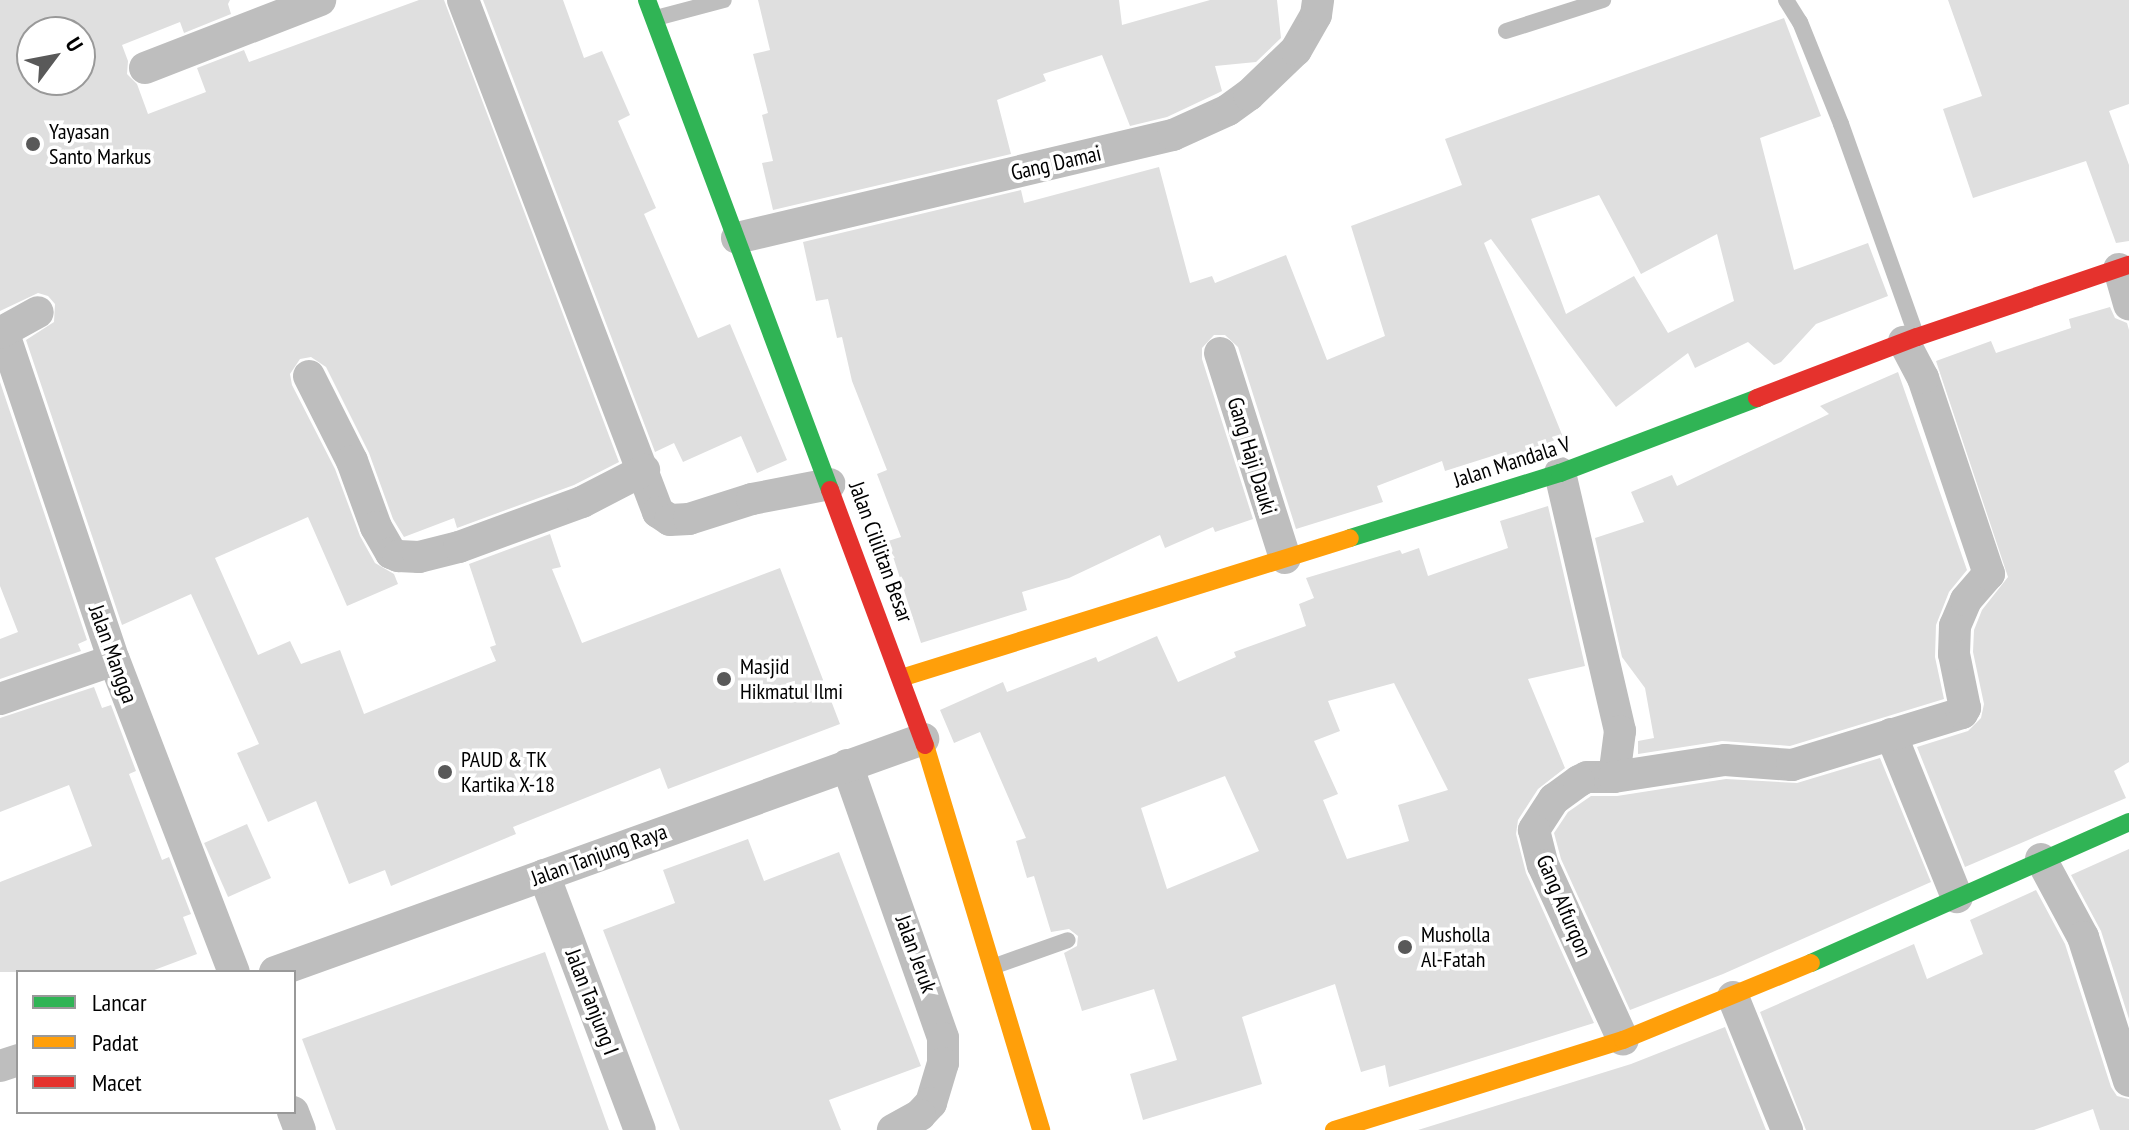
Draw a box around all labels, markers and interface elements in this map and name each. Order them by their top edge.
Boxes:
north arrow [16,16,96,96]
text: U [60,32,90,57]
place label: Yayasan Santo Markus [49,118,151,170]
marker: Yayasan Santo Markus [24,135,42,153]
street label: Gang Damai [1008,140,1104,186]
street label: Gang Haji Dauki [1222,394,1282,518]
street label: Jalan Mandala V [1450,431,1574,493]
street label: Jalan Cililitan Besar [843,478,919,626]
street label: Jalan Mangga [83,601,143,707]
place label: Masjid Hikmatul Ilmi [740,653,843,704]
marker: Masjid Hikmatul Ilmi [715,670,733,688]
place label: PAUD & TK Kartika X-18 [461,746,555,798]
marker: PAUD & TK Kartika X-18 [436,763,454,781]
street label: Jalan Tanjung Raya [527,818,671,892]
street label: Gang Alfurqon [1531,851,1597,961]
street label: Jalan Jeruk [890,911,942,997]
place label: Musholla Al-Fatah [1421,921,1490,972]
marker: Musholla Al-Fatah [1396,938,1414,956]
street label: Jalan Tanjung I [560,945,624,1059]
legend [16,970,296,1114]
text: Lancar [92,987,146,1018]
text: Padat [92,1027,138,1058]
text: Macet [92,1067,142,1098]

